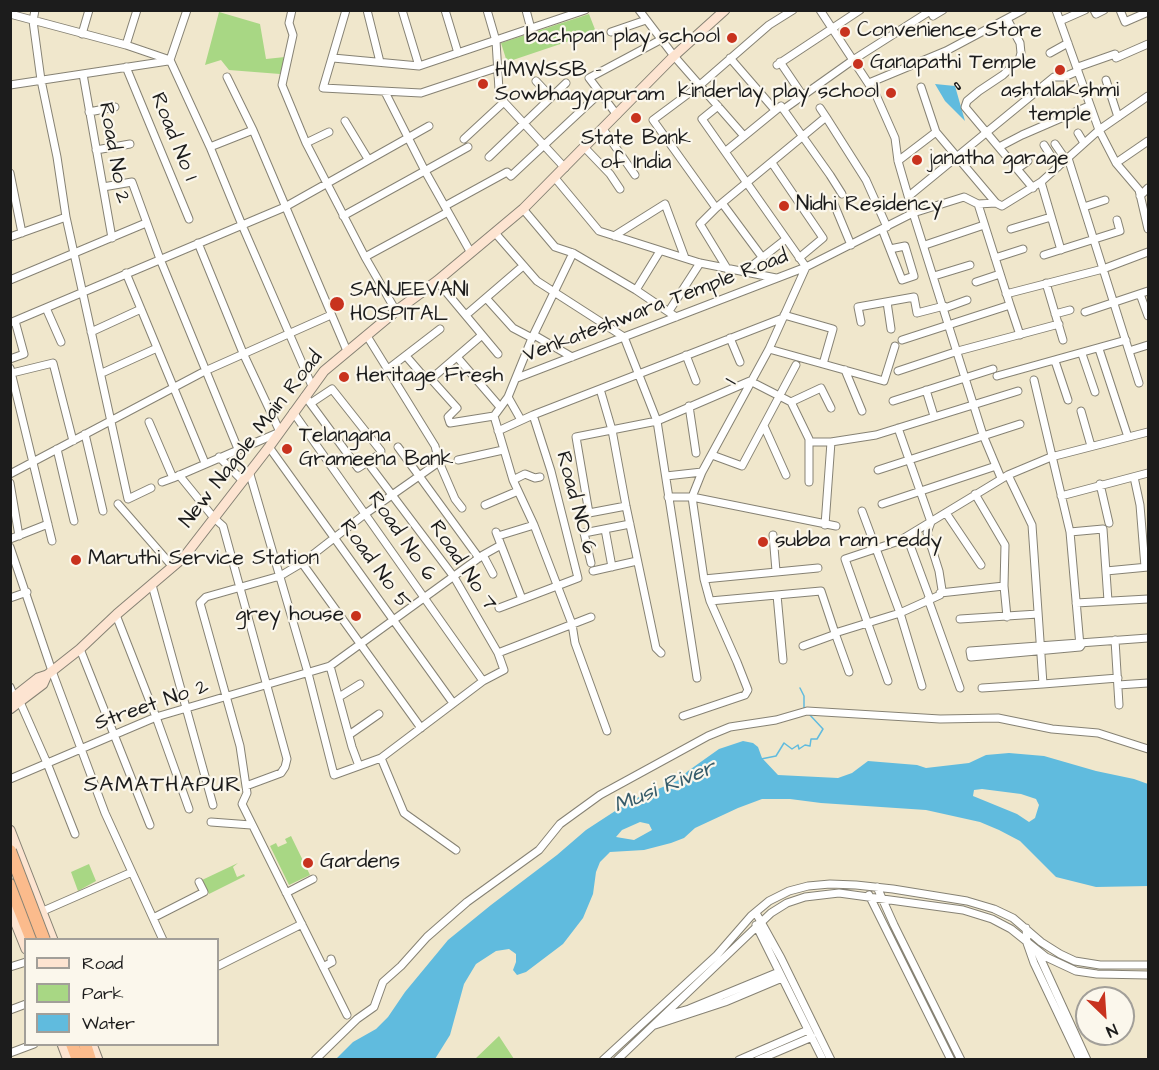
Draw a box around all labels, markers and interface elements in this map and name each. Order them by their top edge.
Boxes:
place label: Convenience Store [857,19,1042,45]
place label: bachpan play school [526,25,720,51]
marker: Convenience Store [838,25,852,39]
marker: bachpan play school [725,31,739,45]
place label: Ganapathi Temple [870,51,1036,77]
marker: Ganapathi Temple [851,57,865,71]
place label: HMWSSB - Sowbhagyapuram [495,59,664,109]
marker: ashtalakshmi temple [1053,63,1067,77]
marker: HMWSSB - Sowbhagyapuram [476,77,490,91]
place label: ashtalakshmi temple [1001,79,1119,129]
place label: kinderlay play school [678,80,879,106]
marker: kinderlay play school [884,86,898,100]
street label: Road No 1 [144,89,202,185]
street label: Road No 2 [92,101,134,205]
marker: State Bank of India [629,111,643,125]
place label: State Bank of India [581,127,691,177]
place label: janatha garage [929,147,1069,173]
marker: janatha garage [910,153,924,167]
place label: Nidhi Residency [796,193,943,219]
marker: Nidhi Residency [777,199,791,213]
street label: Venkateshwara Temple Road [520,245,792,369]
place label: SANJEEVANI HOSPITAL [350,279,469,329]
marker: SANJEEVANI HOSPITAL [328,295,346,313]
street label: New Nagole Main Road [175,346,329,534]
place label: Heritage Fresh [356,364,503,390]
marker: Heritage Fresh [337,370,351,384]
street label: 1 [720,375,744,389]
place label: Telangana Grameena Bank [299,424,453,474]
marker: Telangana Grameena Bank [280,442,294,456]
street label: Road NO 6 [549,449,601,557]
street label: Road No 6 [361,488,441,586]
street label: Road No 5 [333,515,415,615]
street label: Road No 7 [423,516,501,616]
place label: subba ram reddy [775,529,942,555]
marker: subba ram reddy [756,535,770,549]
place label: Maruthi Service Station [88,547,319,573]
marker: Maruthi Service Station [69,553,83,567]
place label: grey house [236,603,344,629]
marker: grey house [349,609,363,623]
street label: Street No 2 [92,675,212,737]
water label: Musi River [610,756,720,820]
district label: SAMATHAPUR [84,773,242,799]
place label: Gardens [320,850,400,876]
marker: Gardens [301,856,315,870]
legend [24,938,219,1046]
text: Road [82,951,123,976]
text: Park [82,981,124,1006]
north arrow [1075,986,1135,1046]
text: Water [82,1011,135,1036]
text: N [1103,1018,1121,1043]

